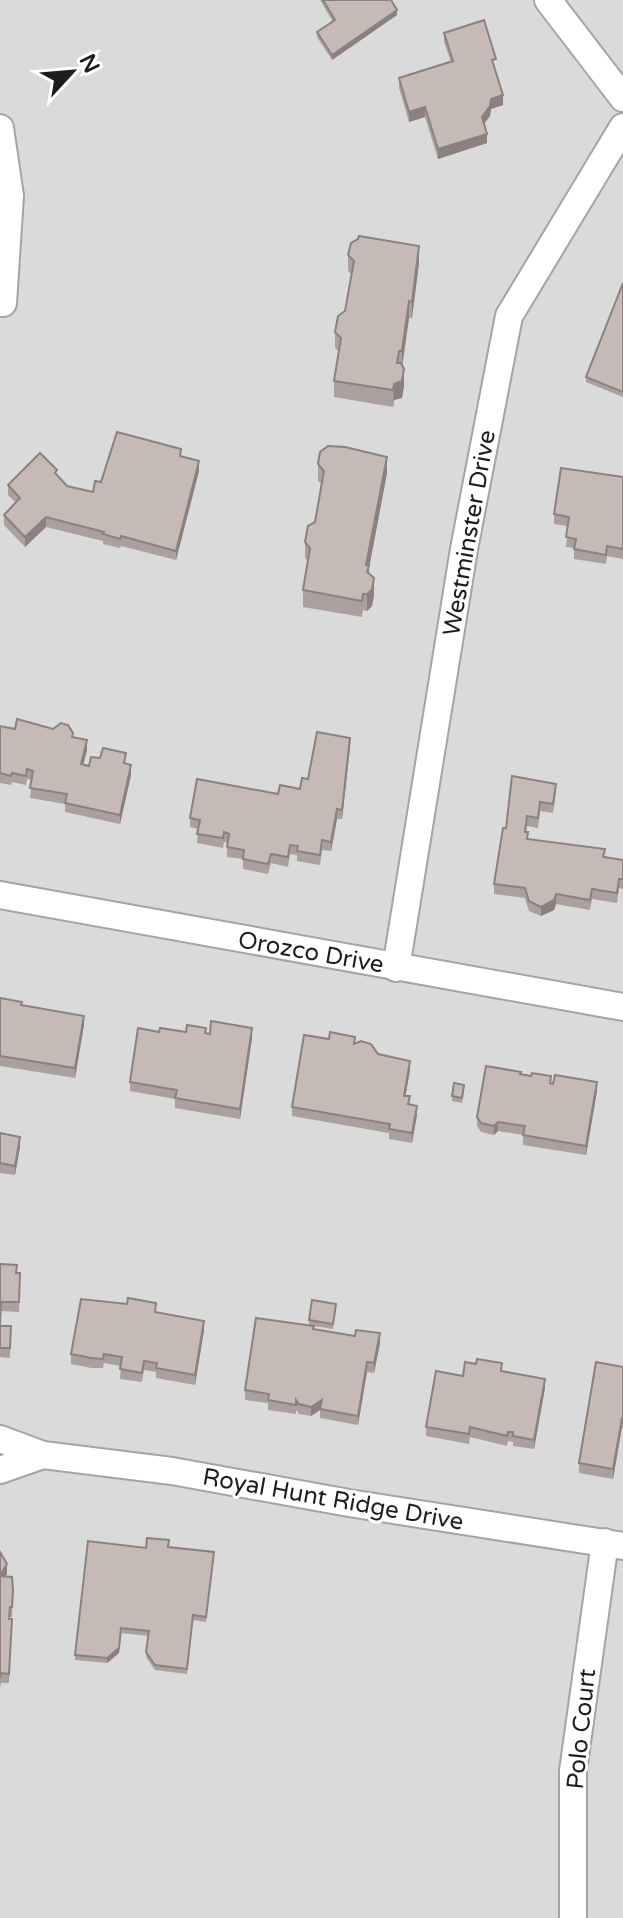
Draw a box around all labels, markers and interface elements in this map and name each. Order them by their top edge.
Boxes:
north arrow [32,32,112,112]
text: N [74,50,105,77]
street label: Westminster Drive [437,428,502,638]
street label: Orozco Drive [236,925,386,980]
street label: Royal Hunt Ridge Drive [200,1462,466,1537]
street label: Polo Court [561,1667,602,1791]

